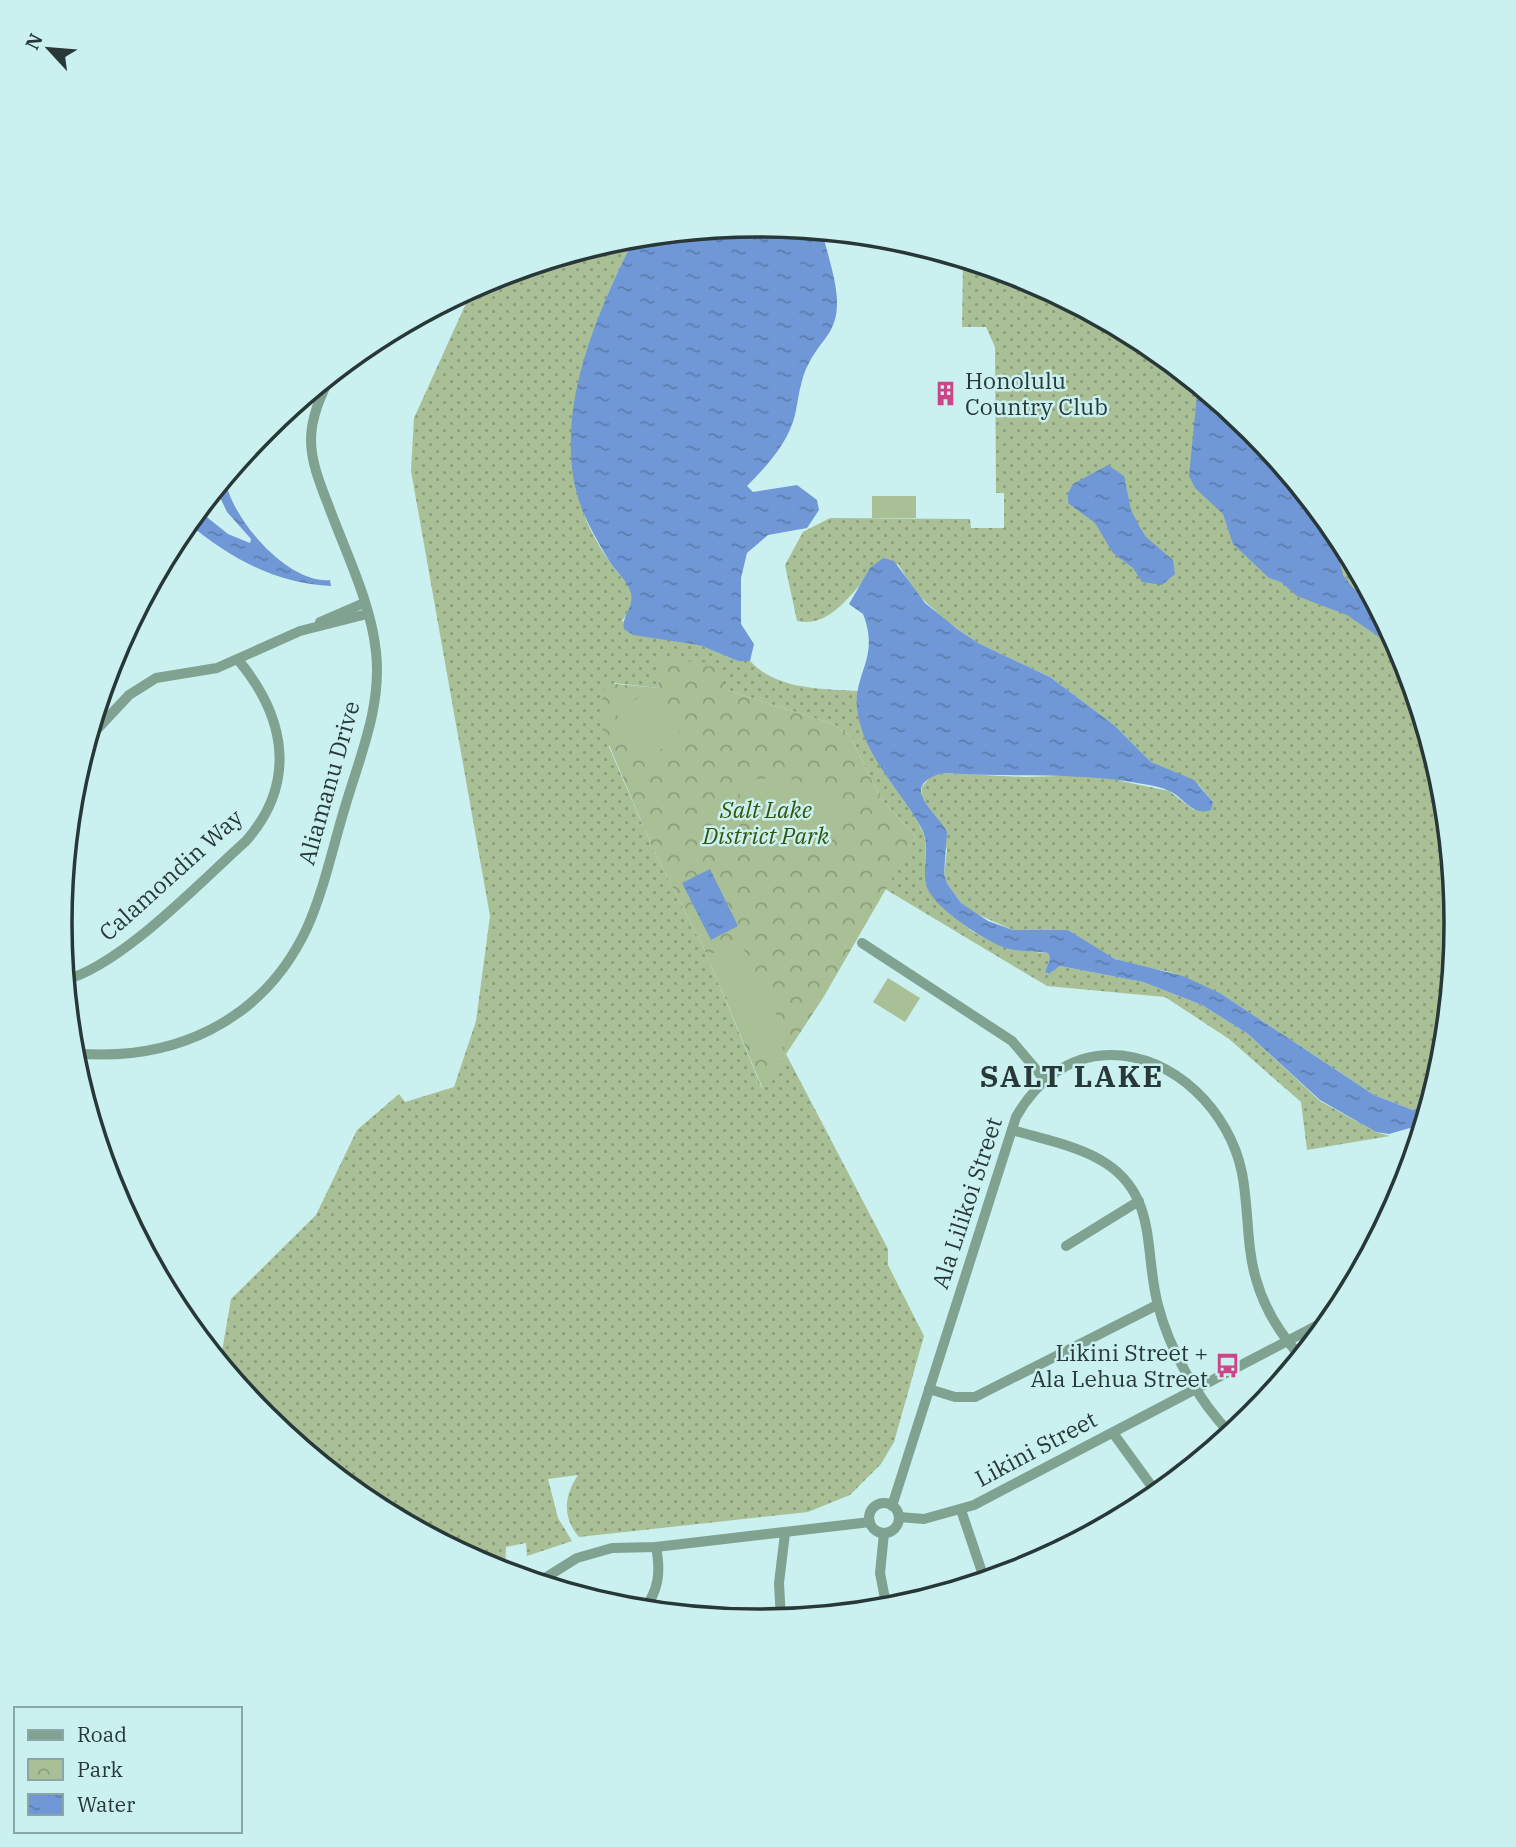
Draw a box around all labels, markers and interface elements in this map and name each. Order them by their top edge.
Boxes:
north arrow [14,14,84,84]
text: N [20,30,48,54]
place label: Honolulu Country Club [965,365,1108,421]
building icon: Honolulu Country Club [931,380,959,408]
street label: Aliamanu Drive [290,697,366,868]
park label: Salt Lake District Park [702,794,830,850]
street label: Calamondin Way [92,801,249,947]
district label: SALT LAKE [980,1056,1164,1095]
street label: Ala Lilikoi Street [924,1113,1008,1292]
place label: Likini Street + Ala Lehua Street [1031,1337,1208,1393]
bus stop icon: Likini Street + Ala Lehua Street [1214,1352,1242,1380]
street label: Likini Street [970,1404,1102,1493]
legend [14,1707,242,1833]
text: Road [77,1720,127,1748]
text: Park [77,1755,124,1783]
text: Water [77,1790,136,1818]

